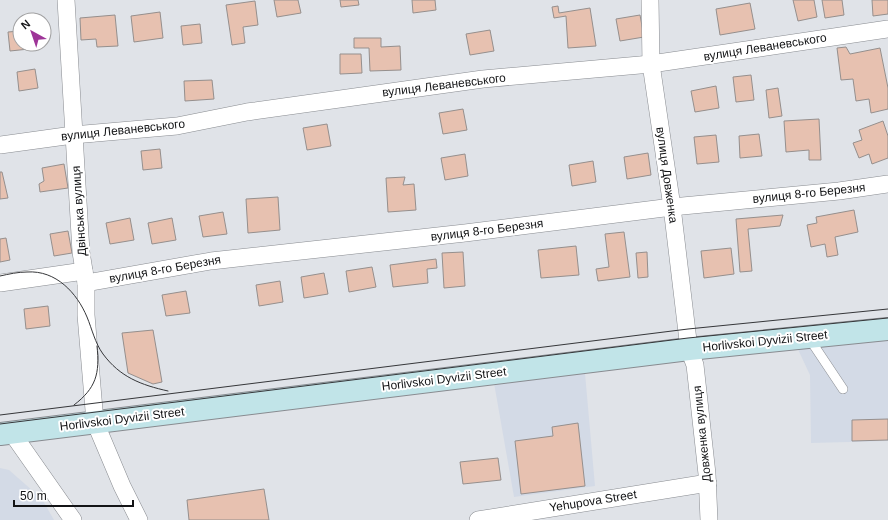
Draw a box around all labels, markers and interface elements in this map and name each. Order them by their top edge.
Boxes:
north arrow [12,12,52,52]
text: N [19,17,33,31]
street label: вулиця Леваневського [702,30,828,64]
street label: вулиця Леваневського [381,70,507,100]
street label: вулиця Леваневського [60,117,186,143]
street label: вулиця Довженка [653,126,681,224]
street label: Двінська вулиця [69,165,89,257]
street label: вулиця 8-го Березня [752,180,866,206]
street label: вулиця 8-го Березня [430,216,544,244]
street label: вулиця 8-го Березня [108,252,222,286]
street label: Horlivskoi Dyvizii Street [702,327,829,355]
street label: Horlivskoi Dyvizii Street [381,364,508,394]
street label: Довженка вулиця [690,385,714,483]
street label: Horlivskoi Dyvizii Street [59,404,186,434]
scale bar [14,482,133,508]
street label: Yehupova Street [548,487,638,515]
text: 50 m [20,489,47,503]

